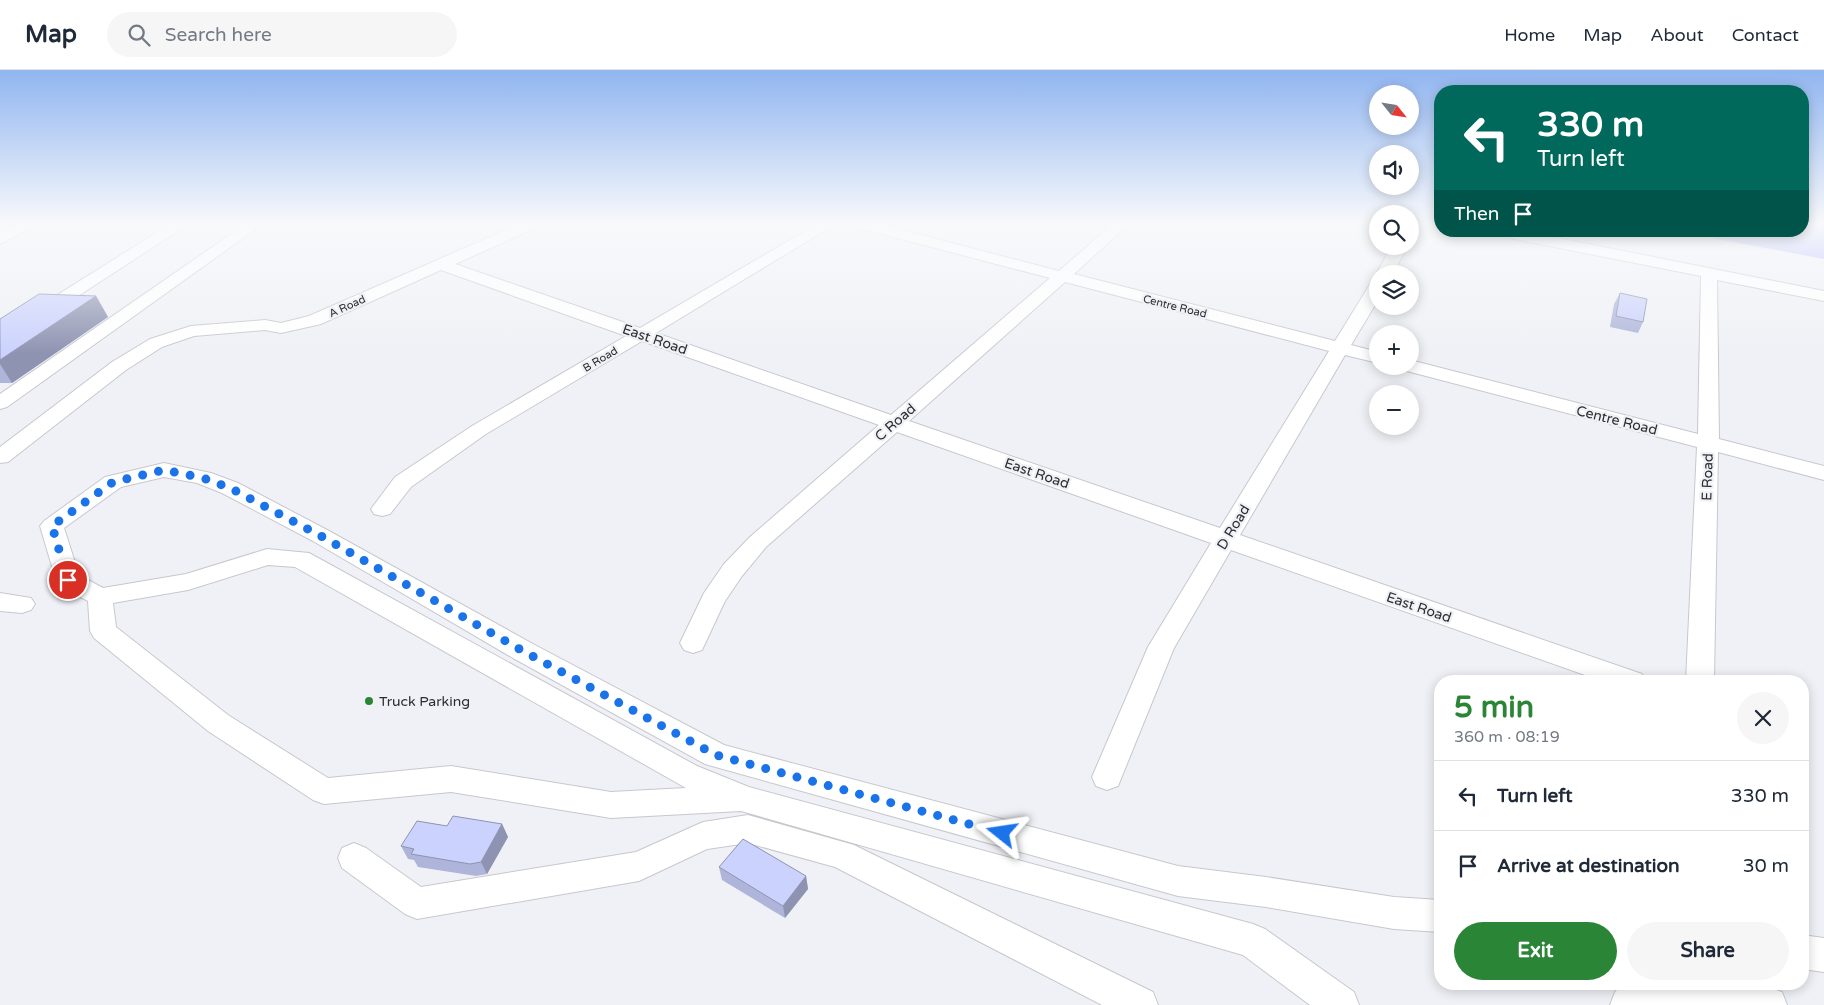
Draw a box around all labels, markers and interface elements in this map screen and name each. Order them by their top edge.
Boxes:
search box [107,12,457,57]
text: Map [25,20,77,49]
icon: search [125,21,153,49]
text: Search here [165,24,272,46]
text: Home [1504,24,1555,46]
text: Map [1583,24,1622,46]
text: About [1650,24,1704,46]
text: Contact [1732,24,1799,46]
north arrow [1369,85,1419,135]
map controls [1369,85,1419,435]
text: 330 m [1537,104,1644,146]
icon: left [1454,105,1519,170]
button: sound [1369,145,1419,195]
text: Turn left [1537,146,1625,172]
icon: arrive [1509,200,1537,228]
text: Then [1454,203,1499,225]
button: search [1369,205,1419,255]
button: layers [1369,265,1419,315]
street label: Centre Road [1142,292,1208,321]
street label: A Road [327,293,368,320]
street label: East Road [620,320,690,359]
button: + [1369,325,1419,375]
street label: B Road [581,344,620,375]
button: − [1369,385,1419,435]
street label: C Road [871,400,919,445]
street label: Centre Road [1575,402,1659,439]
street label: E Road [1698,453,1717,501]
street label: East Road [1002,454,1072,493]
street label: D Road [1213,502,1253,553]
pin [47,559,89,601]
icon: arrive [54,566,82,594]
street label: East Road [1384,588,1454,627]
text: 5 min [1454,689,1534,726]
button: close [1737,692,1789,744]
place label: Truck Parking [379,693,470,710]
marker: Truck Parking [363,695,375,707]
text: 360 m · 08:19 [1454,727,1560,747]
icon: left [1454,782,1482,810]
text: Turn left [1497,785,1573,807]
text: 330 m [1731,785,1789,807]
position arrow [975,806,1027,858]
icon: arrive [1454,852,1482,880]
text: Arrive at destination [1497,855,1680,877]
text: 30 m [1743,855,1789,877]
button: Exit [1454,922,1617,980]
button: Share [1627,922,1789,980]

